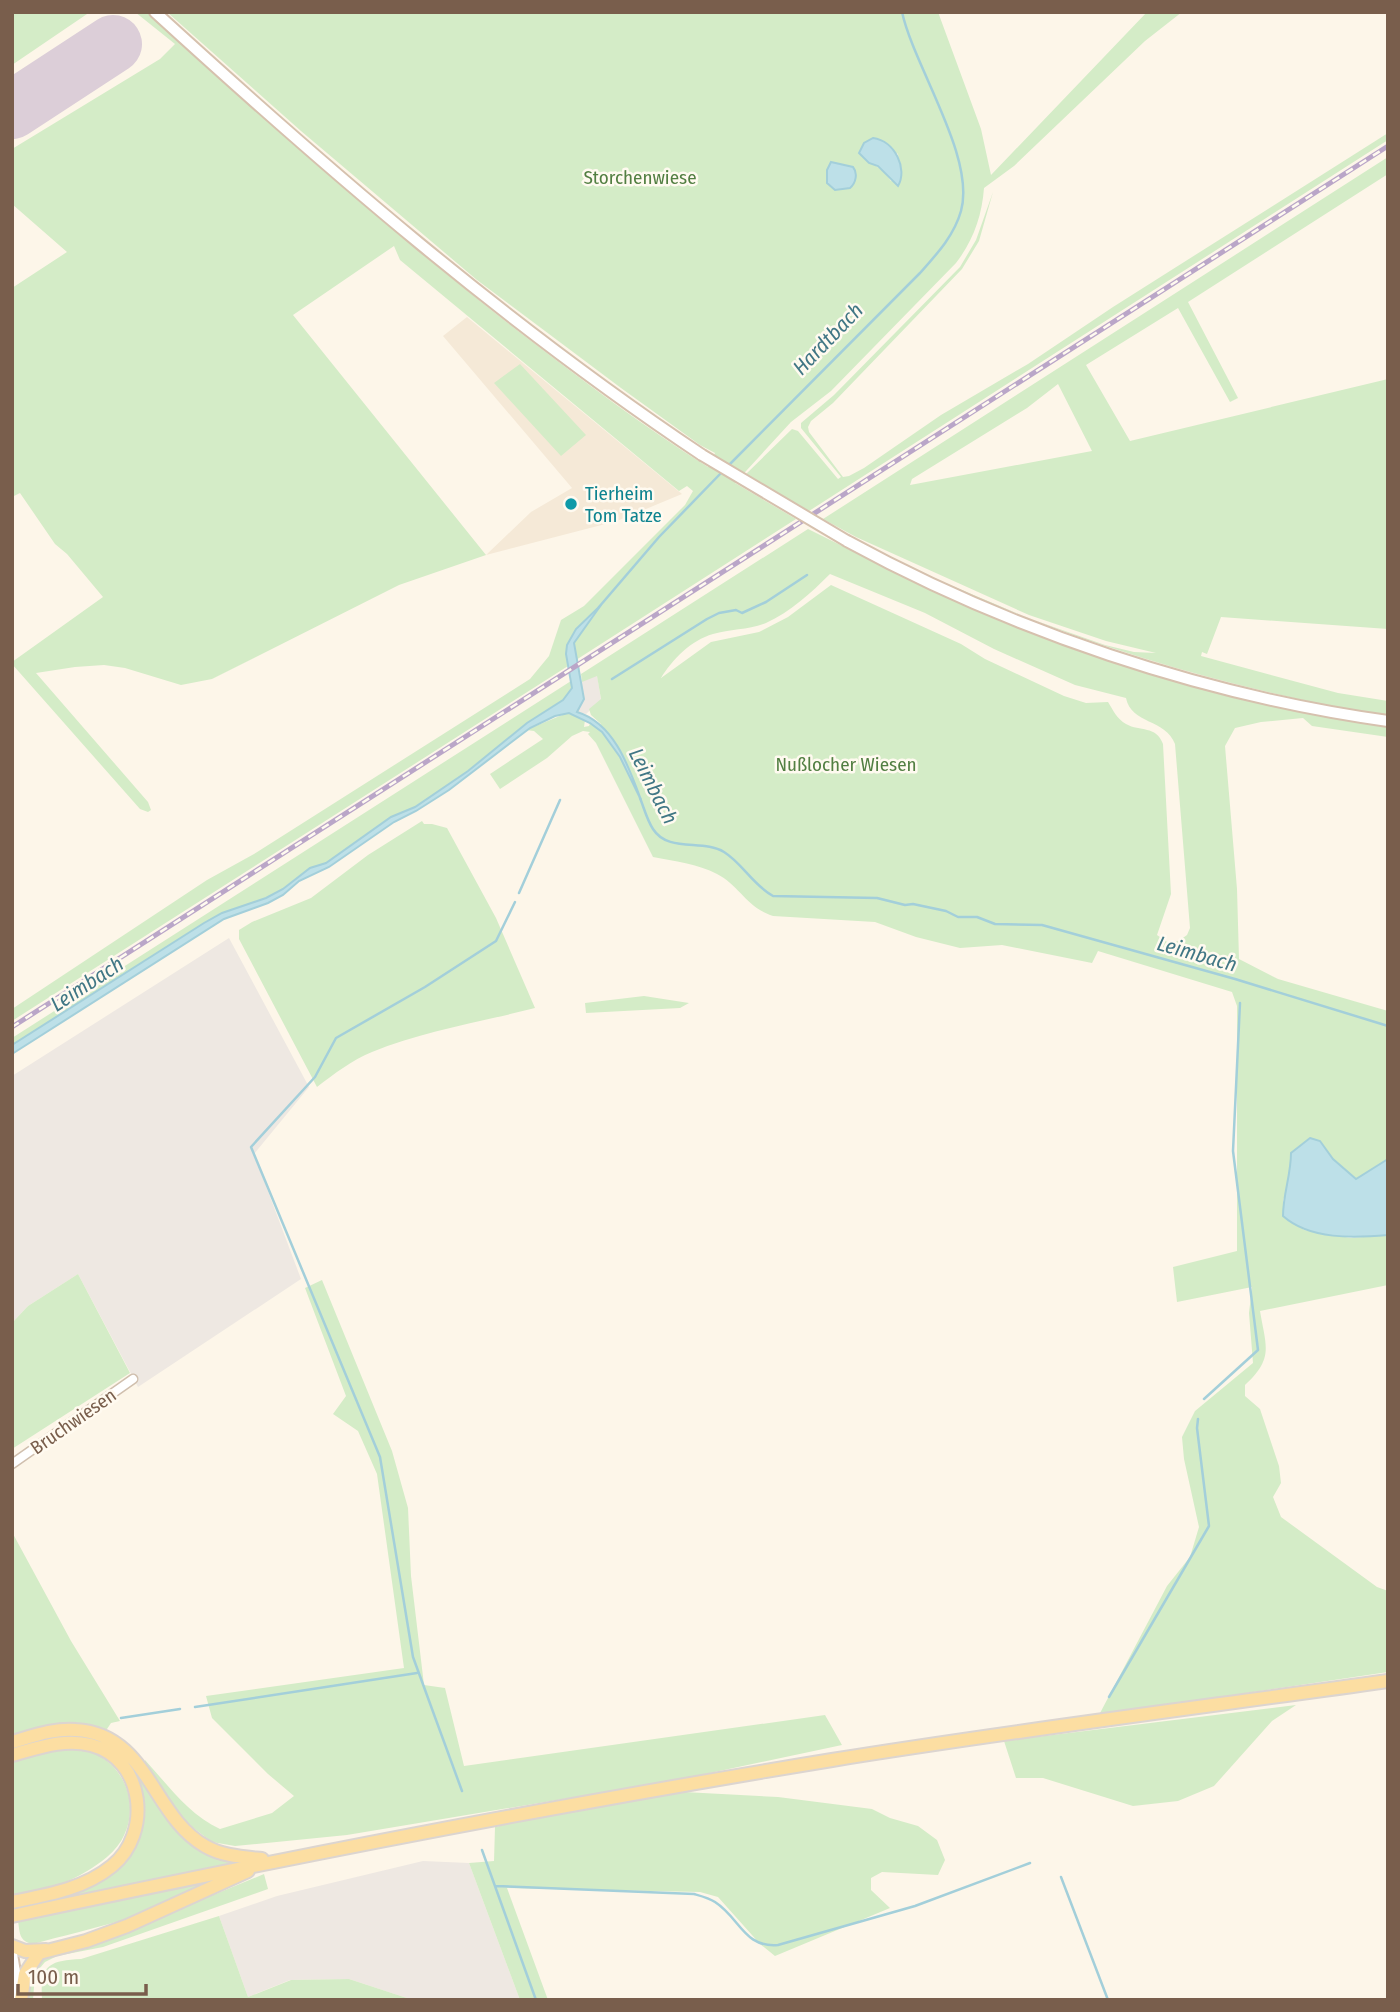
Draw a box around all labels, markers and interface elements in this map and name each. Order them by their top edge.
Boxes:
park label: Storchenwiese [583,166,697,189]
water label: Hardtbach [787,298,869,380]
place label: Tierheim Tom Tatze [585,482,662,527]
marker: Tierheim Tom Tatze [563,496,579,512]
water label: Leimbach [623,744,683,828]
park label: Nußlocher Wiesen [775,753,917,776]
water label: Leimbach [1154,930,1240,978]
water label: Leimbach [46,951,128,1017]
street label: Bruchwiesen [26,1384,121,1459]
scale bar [18,1952,145,1996]
text: 100 m [28,1964,79,1990]

